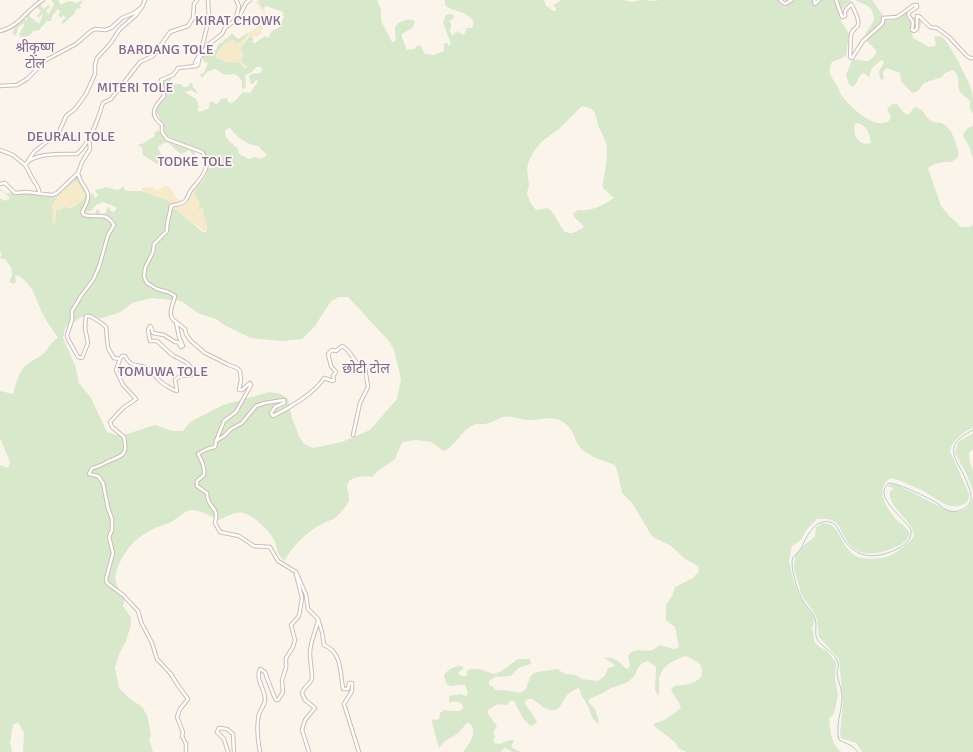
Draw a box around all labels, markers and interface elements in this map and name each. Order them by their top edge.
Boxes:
district label: KIRAT CHOWK [190,13,286,29]
district label: श्रीकृष्ण टोल [16,40,54,72]
district label: BARDANG TOLE [112,42,220,58]
district label: MITERI TOLE [91,80,179,96]
district label: DEURALI TOLE [21,129,121,145]
district label: TODKE TOLE [153,154,237,170]
district label: छोटी टोल [342,361,390,377]
district label: TOMUWA TOLE [112,364,214,380]

